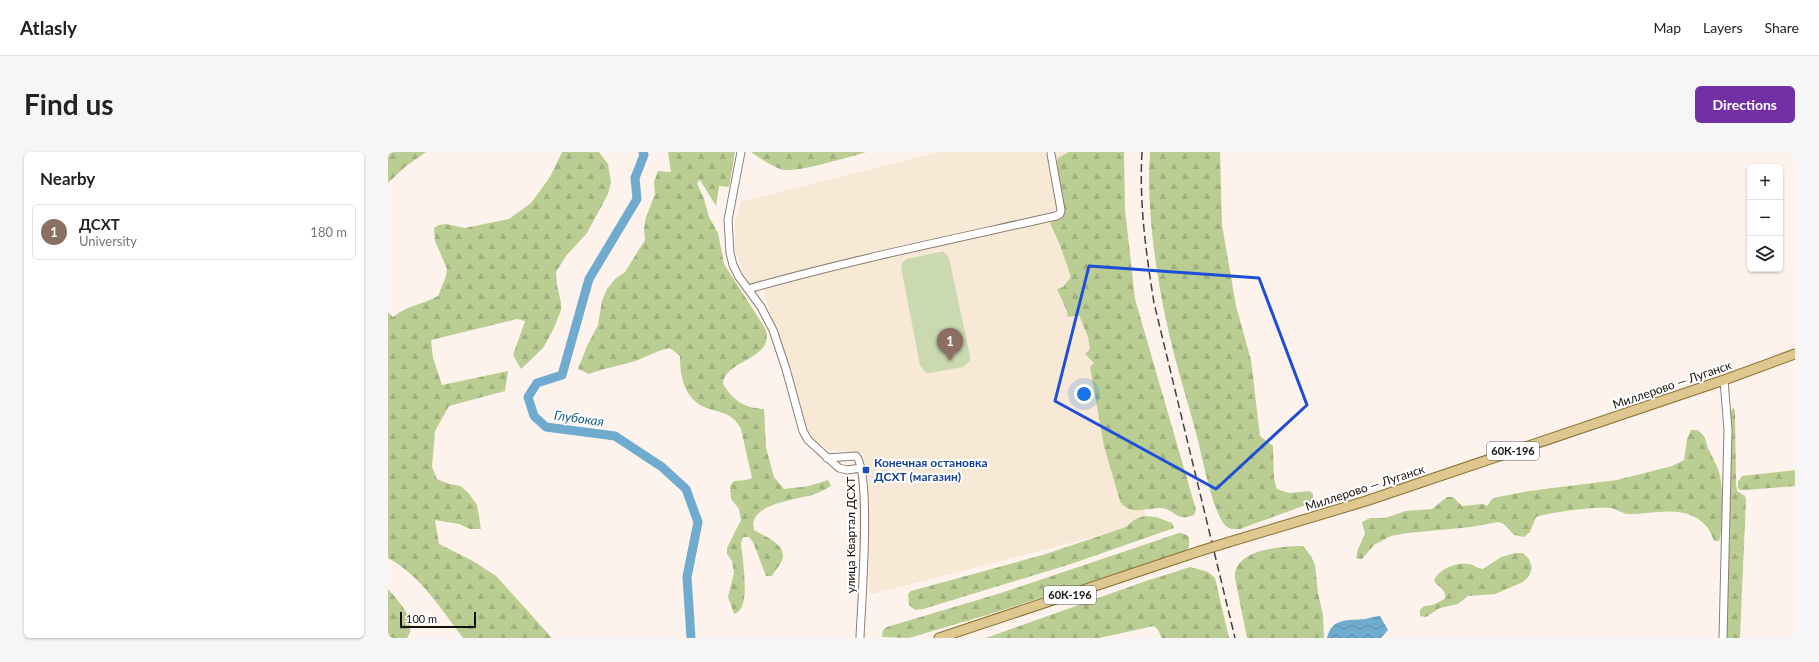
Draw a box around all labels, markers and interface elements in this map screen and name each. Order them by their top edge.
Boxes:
text: Atlasly [20,16,77,39]
text: Map [1653,19,1681,36]
text: Layers [1703,19,1743,36]
text: Share [1765,19,1799,36]
button: Directions [1695,86,1795,123]
text: Find us [24,87,114,121]
map controls [1747,164,1783,272]
button: + [1747,164,1783,200]
text: Nearby [40,168,95,189]
button: − [1747,200,1783,236]
text: ДСХТ [79,215,120,233]
text: 1 [50,224,58,240]
text: 180 m [310,224,347,240]
text: University [79,233,137,249]
button: layers [1747,236,1783,272]
pin: 1 [937,328,963,361]
street label: Миллерово — Луганск [1610,357,1734,412]
your location [1074,384,1094,404]
water label: Глубокая [553,407,605,429]
road number: 60К-196 [1487,442,1539,460]
place label: Конечная остановка ДСХТ (магазин) [874,455,988,484]
street label: Миллерово — Луганск [1303,461,1427,514]
marker: Конечная остановка ДСХТ (магазин) [861,465,871,475]
street label: улица Квартал ДСХТ [843,477,858,593]
road number: 60К-196 [1044,586,1096,604]
scale bar [400,610,476,629]
text: 100 m [406,612,437,625]

